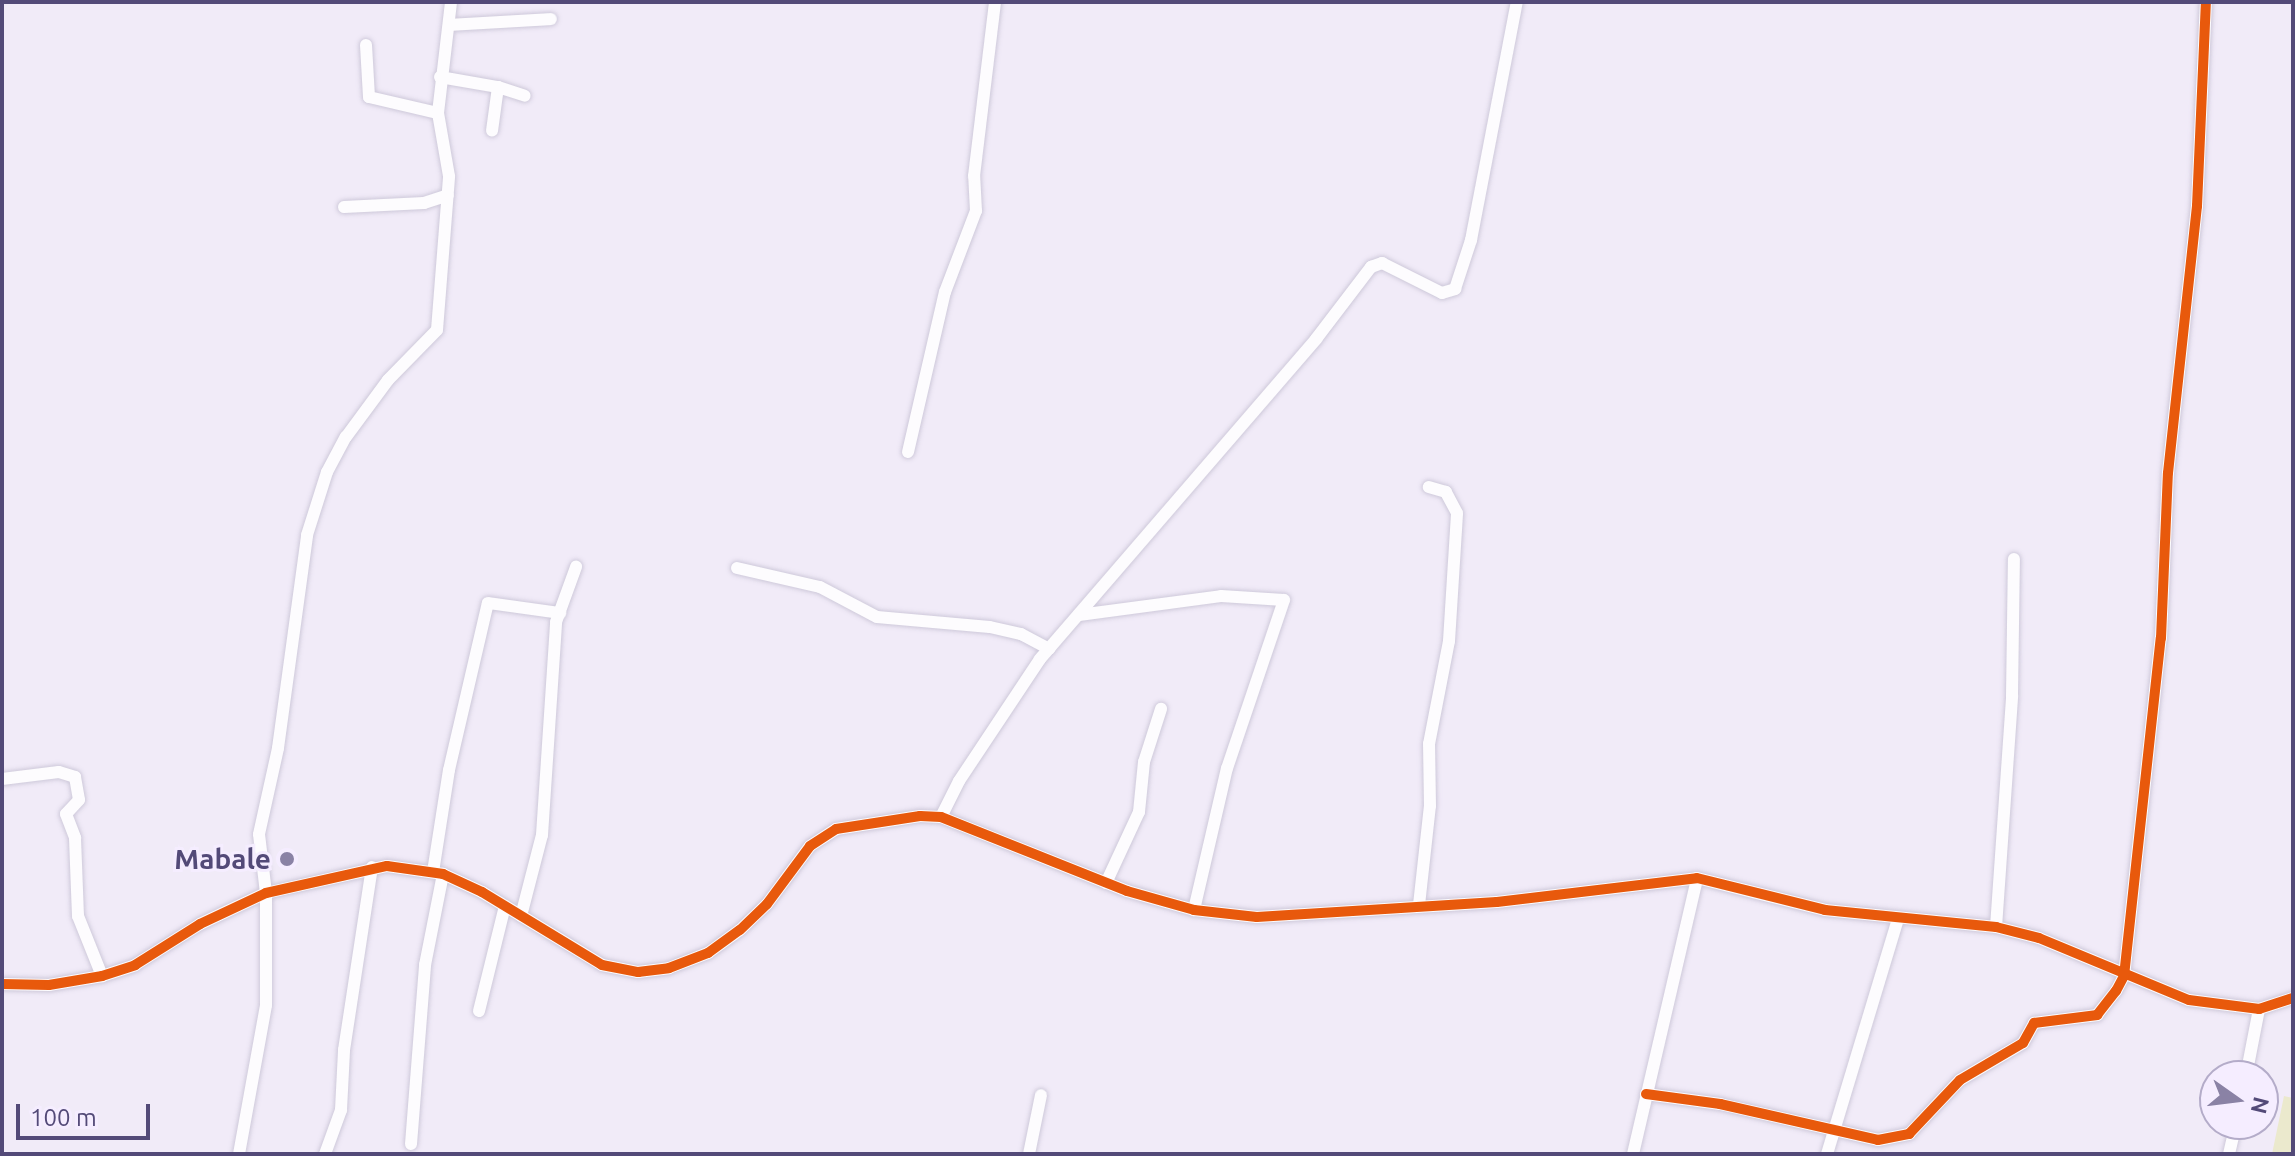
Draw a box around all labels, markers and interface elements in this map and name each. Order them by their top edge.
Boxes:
place label: Mabale [174,842,271,876]
marker: Mabale [278,850,296,868]
north arrow [2199,1060,2279,1140]
scale bar [20,1088,154,1138]
text: N [2247,1094,2275,1116]
text: 100 m [30,1104,97,1131]

